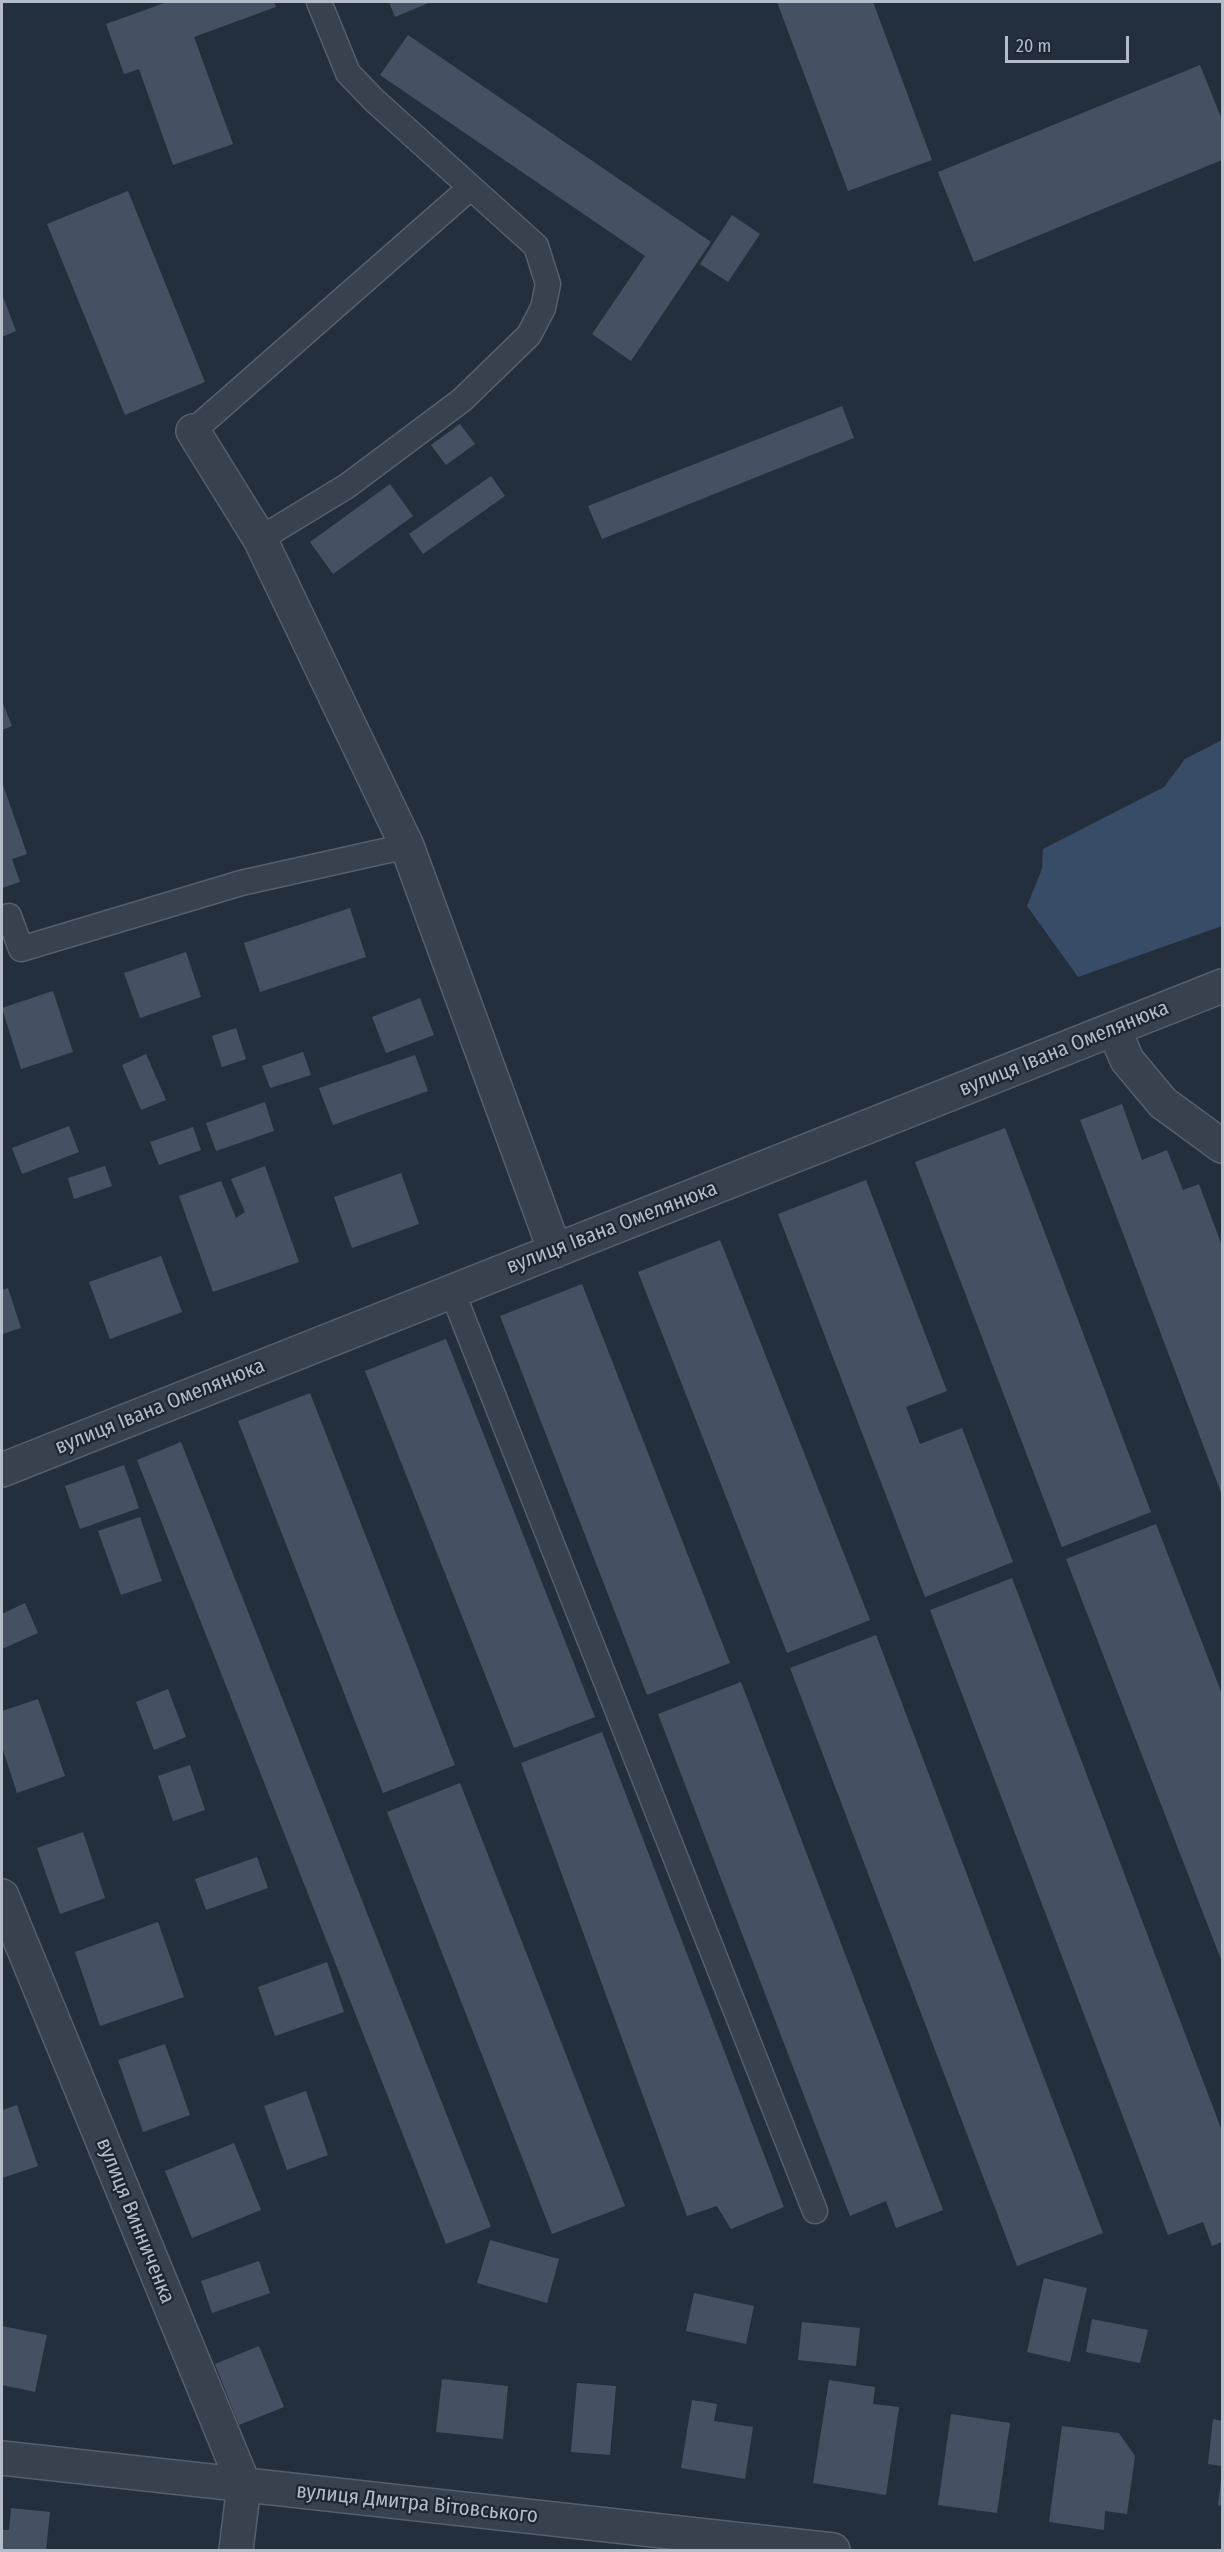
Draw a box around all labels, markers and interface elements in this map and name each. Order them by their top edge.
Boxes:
scale bar [1008,24,1132,62]
text: 20 m [1016,35,1051,57]
street label: вулиця Івана Омелянюка [956,995,1172,1103]
street label: вулиця Івана Омелянюка [503,1176,721,1280]
street label: вулиця Івана Омелянюка [52,1353,268,1461]
street label: вулиця Винниченка [90,2135,180,2307]
street label: вулиця Дмитра Вітовського [295,2479,539,2529]

